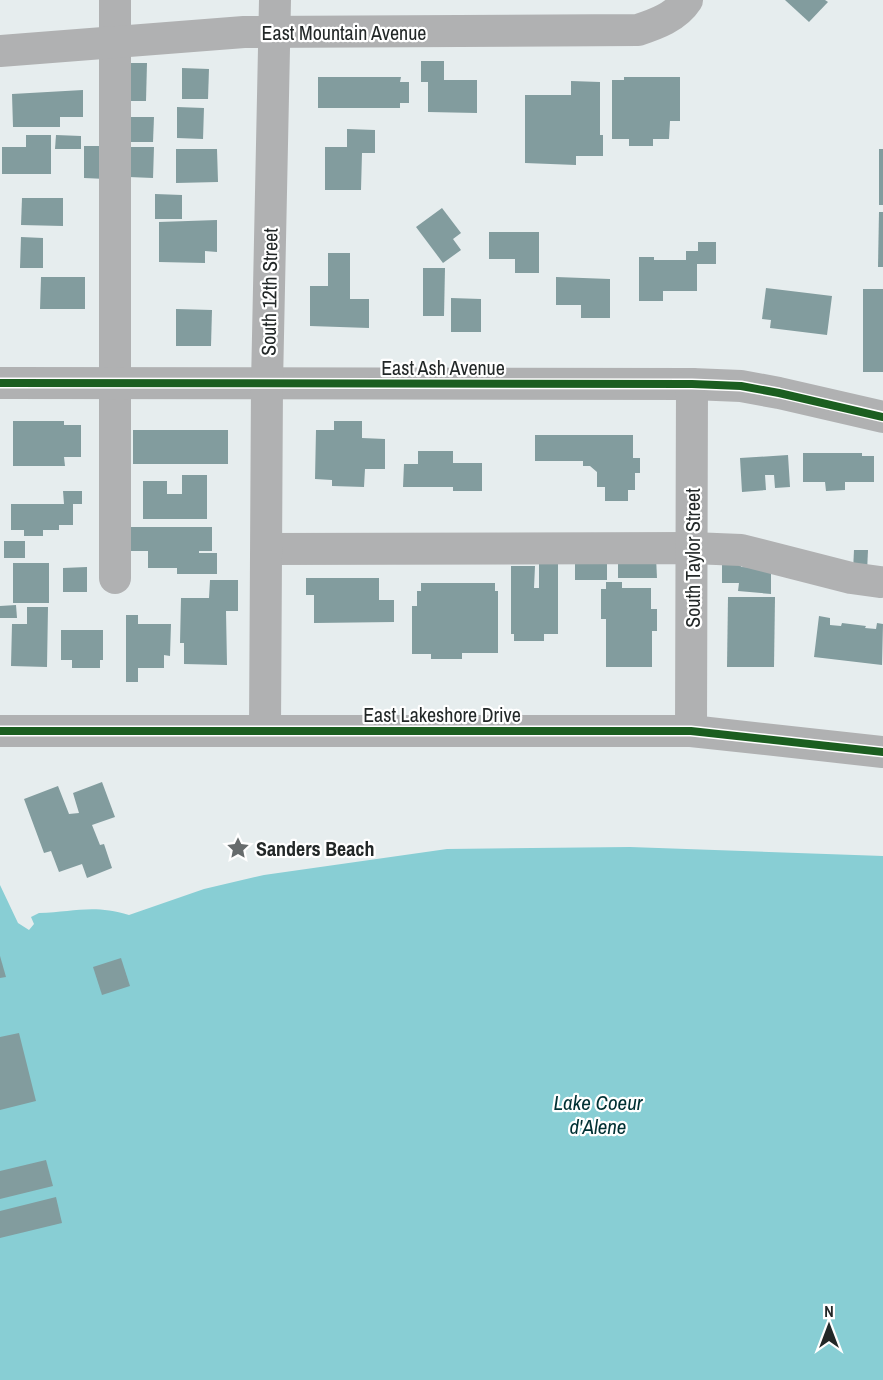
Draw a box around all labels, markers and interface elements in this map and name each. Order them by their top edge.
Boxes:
street label: East Mountain Avenue [262,19,426,46]
street label: South 12th Street [254,228,284,356]
street label: East Ash Avenue [381,354,505,381]
street label: South Taylor Street [679,488,706,628]
street label: East Lakeshore Drive [363,701,521,728]
place icon: Sanders Beach [225,835,251,861]
place label: Sanders Beach [256,835,375,862]
water label: Lake Coeur d'Alene [553,1088,644,1141]
north arrow [799,1296,859,1356]
text: N [824,1300,834,1322]

